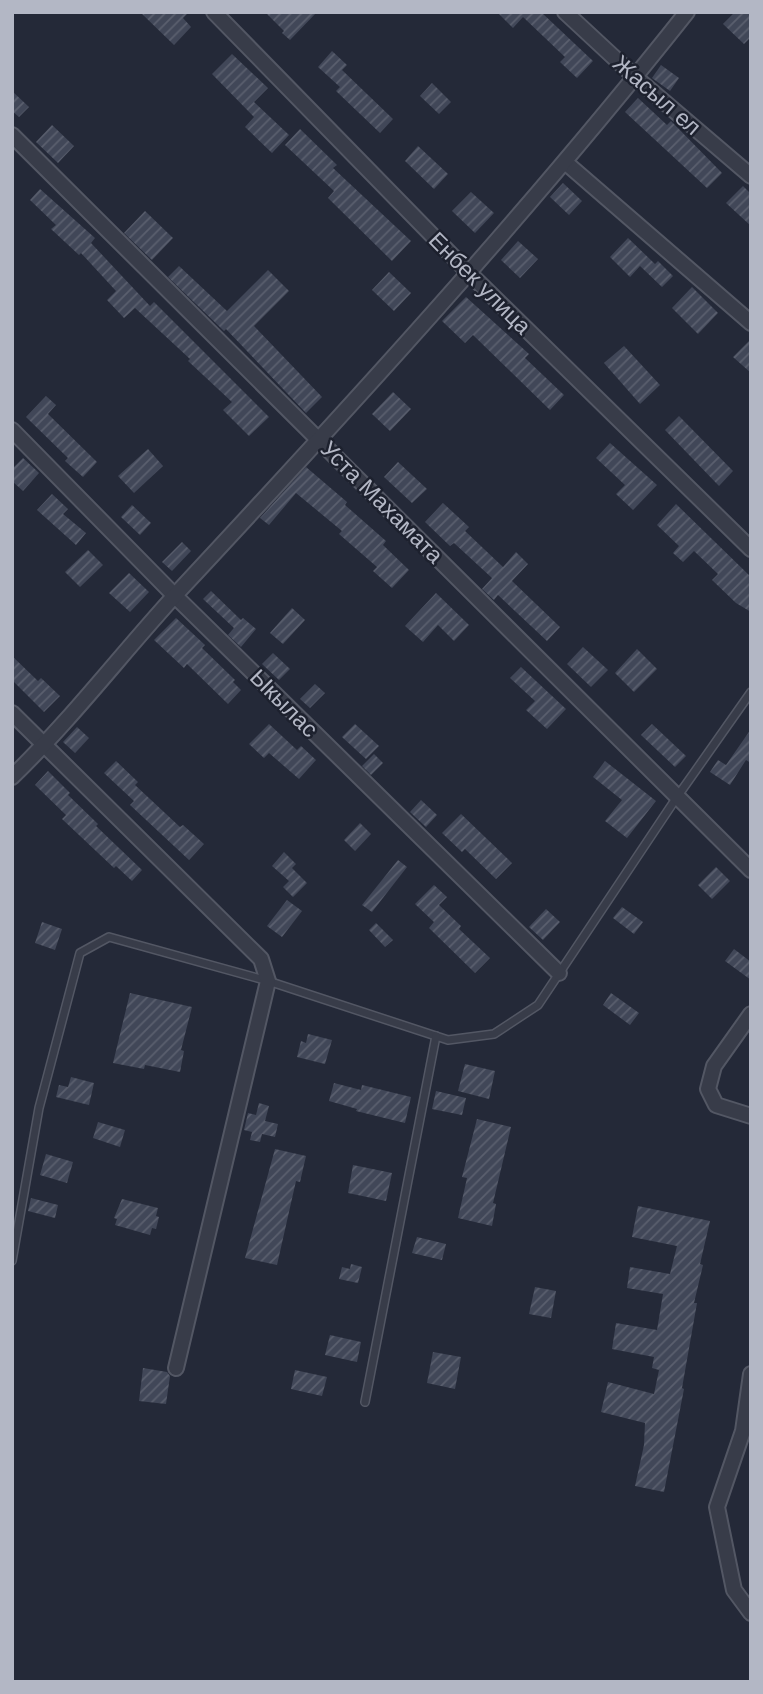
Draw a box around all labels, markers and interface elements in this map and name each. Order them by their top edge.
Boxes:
street label: Жасыл ел [608,50,706,140]
street label: Енбек улица [424,227,537,340]
street label: Уста Махамата [316,436,448,568]
street label: Ыкылас [245,664,323,742]

